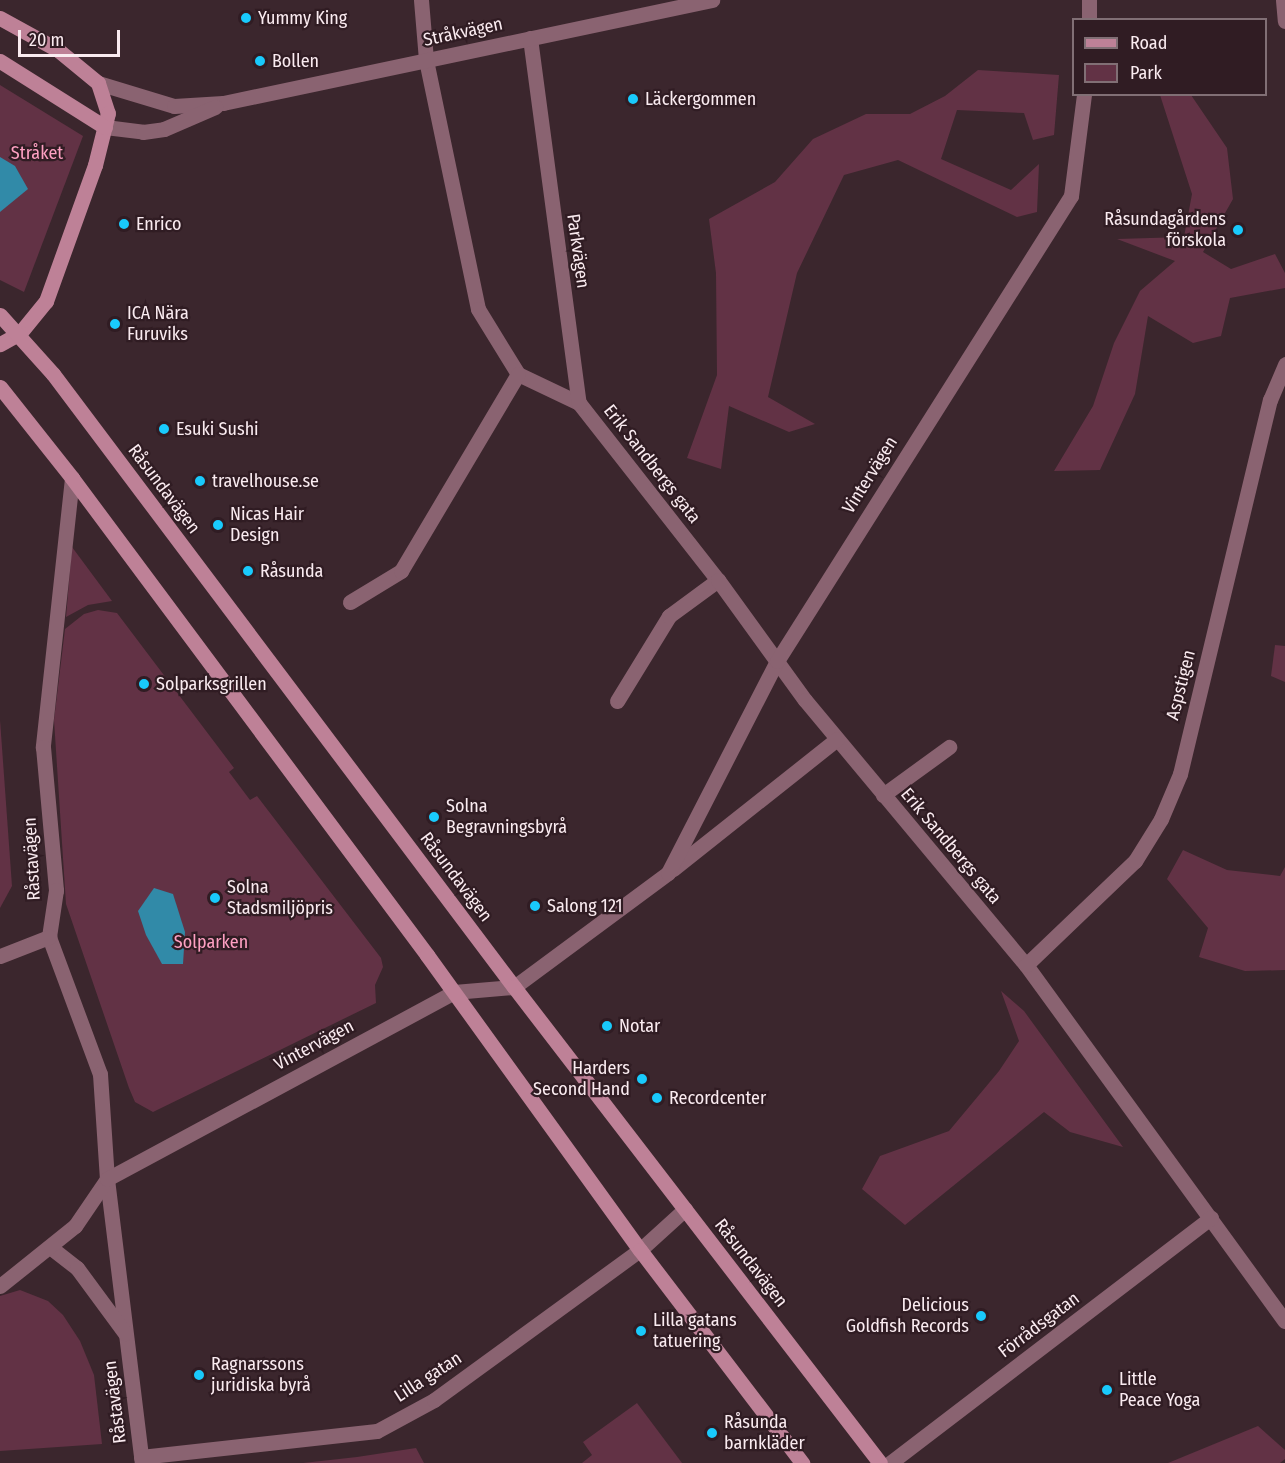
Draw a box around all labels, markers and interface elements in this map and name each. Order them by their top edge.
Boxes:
place label: Yummy King [258,7,347,29]
marker: Yummy King [239,11,253,25]
street label: Stråkvägen [421,13,505,51]
scale bar [21,18,123,56]
legend [1072,18,1267,96]
text: 20 m [29,29,64,51]
text: Road [1130,32,1167,54]
place label: Bollen [272,50,319,72]
marker: Bollen [253,54,267,68]
text: Park [1130,62,1162,84]
place label: Läckergommen [645,88,756,110]
marker: Läckergommen [626,92,640,106]
park label: Stråket [11,142,63,164]
place label: Råsundagårdens förskola [1104,209,1226,252]
street label: Parkvägen [562,212,594,290]
place label: Enrico [136,213,181,235]
marker: Enrico [117,217,131,231]
marker: Råsundagårdens förskola [1231,223,1245,237]
place label: ICA Nära Furuviks [127,303,189,346]
marker: ICA Nära Furuviks [108,317,122,331]
street label: Erik Sandbergs gata [599,400,705,528]
place label: Esuki Sushi [176,418,259,440]
marker: Esuki Sushi [157,422,171,436]
street label: Vintervägen [838,432,902,518]
street label: Råsundavägen [123,440,205,538]
place label: travelhouse.se [212,470,319,492]
marker: travelhouse.se [193,474,207,488]
place label: Nicas Hair Design [230,504,304,546]
marker: Nicas Hair Design [211,518,225,532]
place label: Råsunda [260,560,323,582]
marker: Råsunda [241,564,255,578]
street label: Aspstigen [1162,648,1200,722]
place label: Solparksgrillen [156,673,267,695]
marker: Solparksgrillen [137,677,151,691]
street label: Erik Sandbergs gata [896,784,1006,908]
place label: Solna Begravningsbyrå [446,796,567,838]
marker: Solna Begravningsbyrå [427,810,441,824]
street label: Råstavägen [19,817,45,901]
street label: Råsundavägen [415,828,497,926]
place label: Solna Stadsmiljöpris [227,877,333,920]
marker: Solna Stadsmiljöpris [208,891,222,905]
place label: Salong 121 [547,895,622,917]
marker: Salong 121 [528,899,542,913]
park label: Solparken [174,931,248,953]
street label: Vintervägen [271,1015,357,1075]
place label: Notar [619,1015,660,1037]
marker: Notar [600,1019,614,1033]
place label: Harders Second Hand [533,1058,630,1100]
marker: Harders Second Hand [635,1072,649,1086]
place label: Recordcenter [669,1087,766,1109]
marker: Recordcenter [650,1091,664,1105]
street label: Råsundavägen [710,1215,792,1311]
street label: Förrådsgatan [994,1288,1084,1362]
place label: Delicious Goldfish Records [846,1295,969,1338]
marker: Delicious Goldfish Records [974,1309,988,1323]
place label: Lilla gatans tatuering [653,1310,737,1352]
marker: Lilla gatans tatuering [634,1324,648,1338]
street label: Lilla gatan [390,1347,466,1407]
place label: Ragnarssons juridiska byrå [211,1354,311,1396]
street label: Råstavägen [99,1359,131,1445]
marker: Ragnarssons juridiska byrå [192,1368,206,1382]
place label: Little Peace Yoga [1119,1369,1200,1412]
marker: Little Peace Yoga [1100,1383,1114,1397]
place label: Råsunda barnkläder [724,1412,805,1454]
marker: Råsunda barnkläder [705,1426,719,1440]

